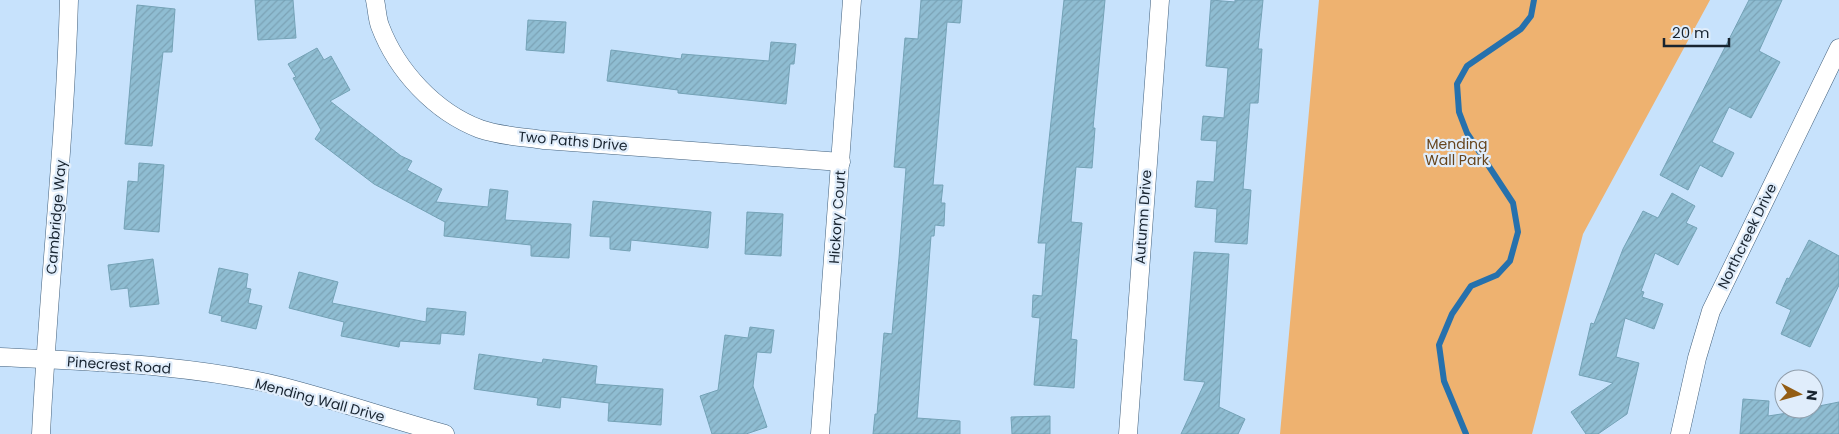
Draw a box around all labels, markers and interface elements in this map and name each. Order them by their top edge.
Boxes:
scale bar [1664,15,1729,47]
text: 20 m [1672,22,1710,43]
street label: Two Paths Drive [518,126,629,156]
park label: Mending Wall Park [1425,134,1490,170]
street label: Cambridge Way [41,159,71,275]
street label: Autumn Drive [1130,169,1156,265]
street label: Hickory Court [824,170,850,264]
street label: Northcreek Drive [1713,180,1781,292]
street label: Pinecrest Road [66,351,172,379]
north arrow [1774,369,1824,419]
street label: Mending Wall Drive [253,373,387,427]
text: N [1801,389,1822,402]

